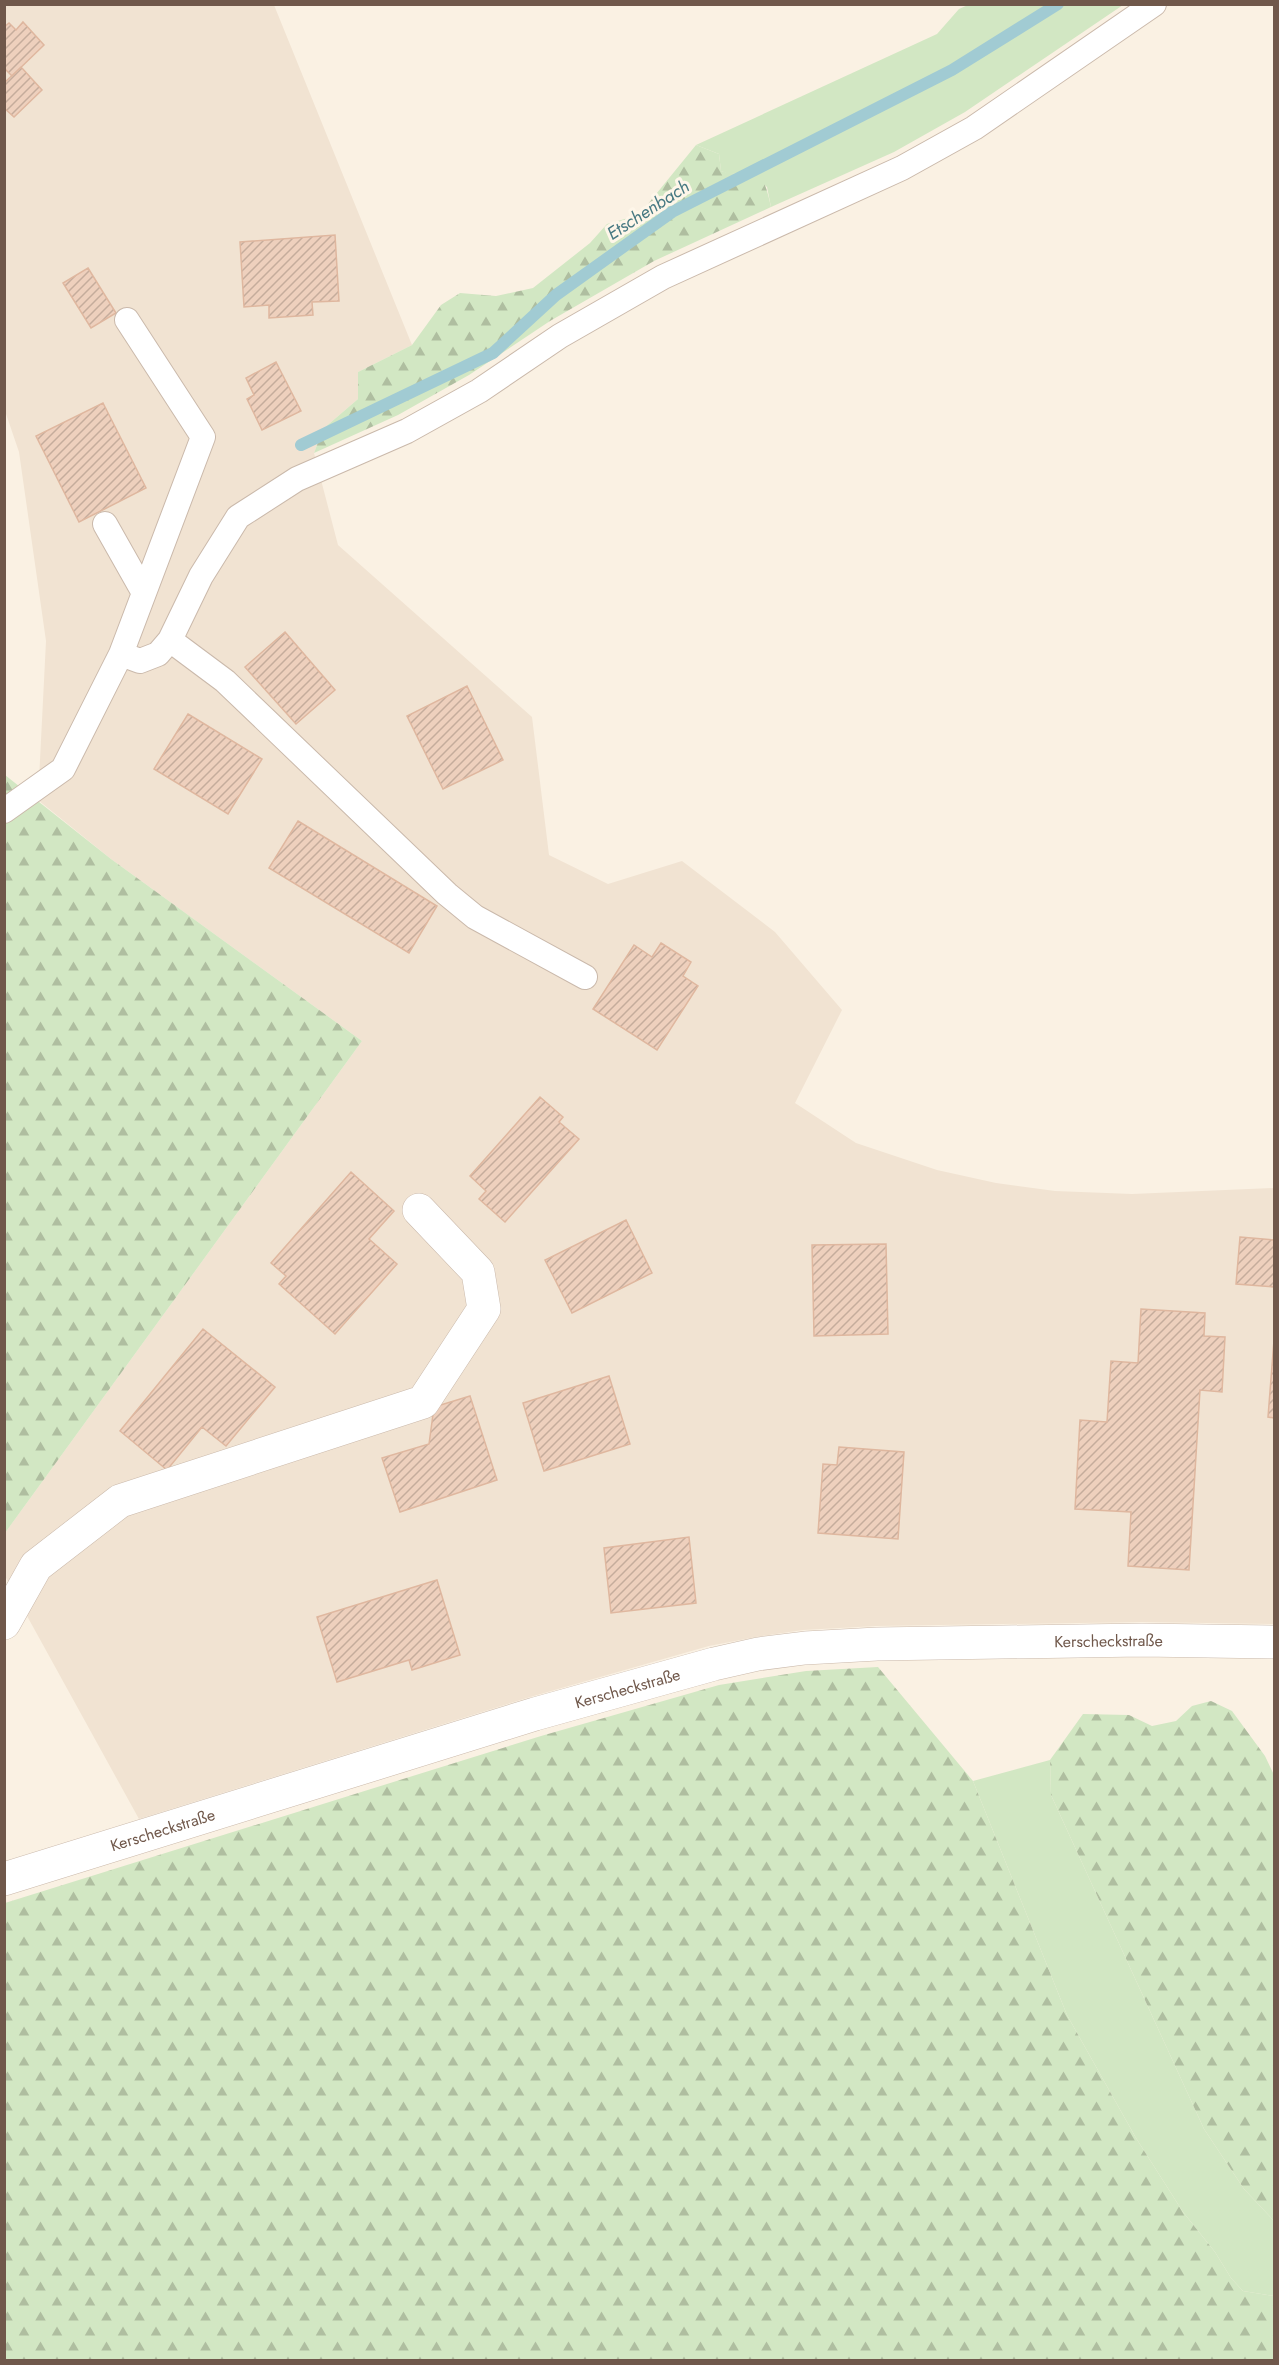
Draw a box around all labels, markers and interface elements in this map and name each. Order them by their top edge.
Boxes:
water label: Etschenbach [602,174,694,246]
street label: Kerscheckstraße [1054,1628,1163,1653]
street label: Kerscheckstraße [572,1663,683,1714]
street label: Kerscheckstraße [107,1803,218,1857]

